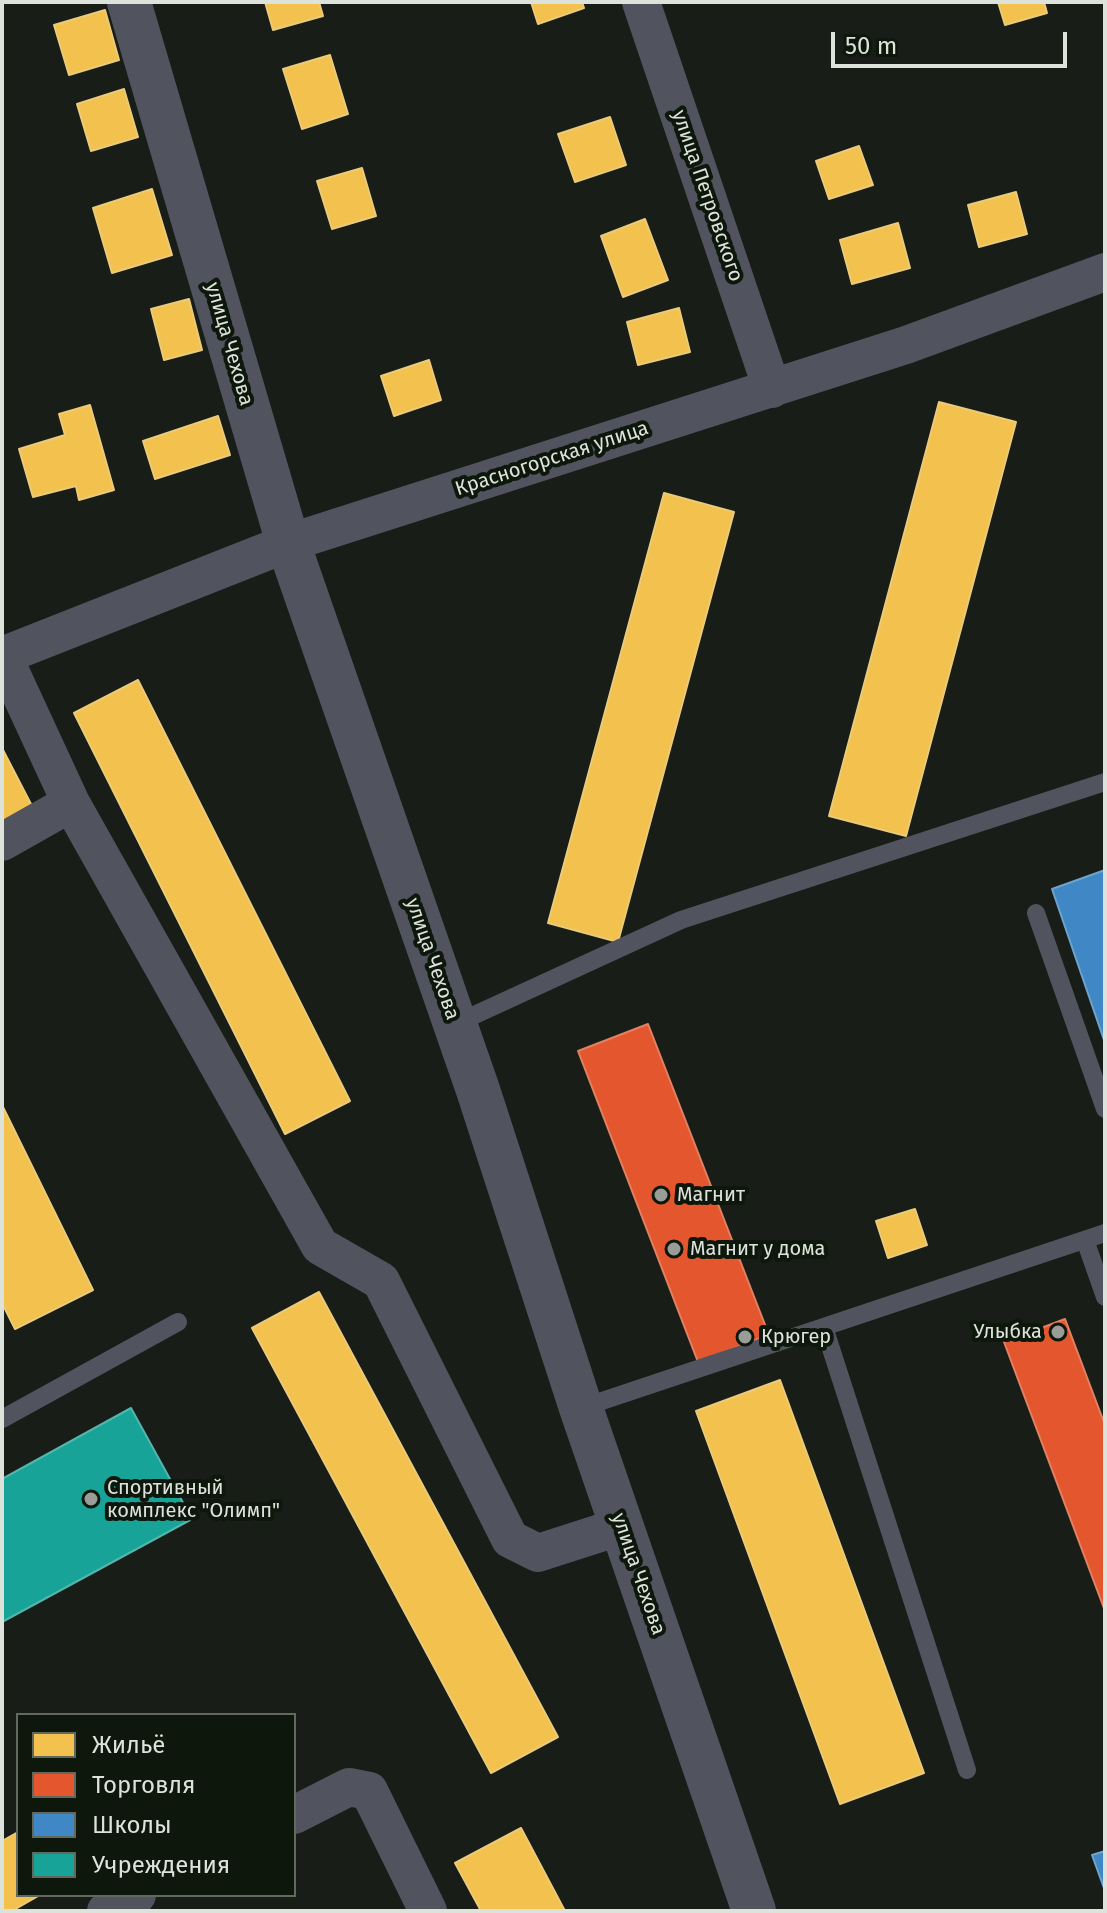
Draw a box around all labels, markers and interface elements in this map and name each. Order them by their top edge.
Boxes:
scale bar [835,16,1071,66]
text: 50 m [845,32,897,60]
street label: улица Петровского [666,107,748,285]
street label: улица Чехова [200,280,258,408]
street label: Красногорская улица [452,416,652,502]
street label: улица Чехова [400,895,464,1023]
place label: Магнит [677,1183,745,1207]
marker: Магнит [652,1186,670,1204]
place label: Магнит у дома [690,1237,825,1261]
marker: Магнит у дома [665,1240,683,1258]
place label: Улыбка [973,1320,1042,1344]
marker: Улыбка [1049,1323,1067,1341]
place label: Крюгер [761,1325,831,1349]
marker: Крюгер [736,1328,754,1346]
place label: Спортивный комплекс "Олимп" [107,1476,280,1523]
marker: Спортивный комплекс "Олимп" [82,1490,100,1508]
street label: улица Чехова [606,1510,670,1638]
legend [16,1713,296,1897]
text: Жильё [92,1731,165,1759]
text: Торговля [92,1771,195,1799]
text: Школы [92,1811,172,1839]
text: Учреждения [92,1851,230,1879]

